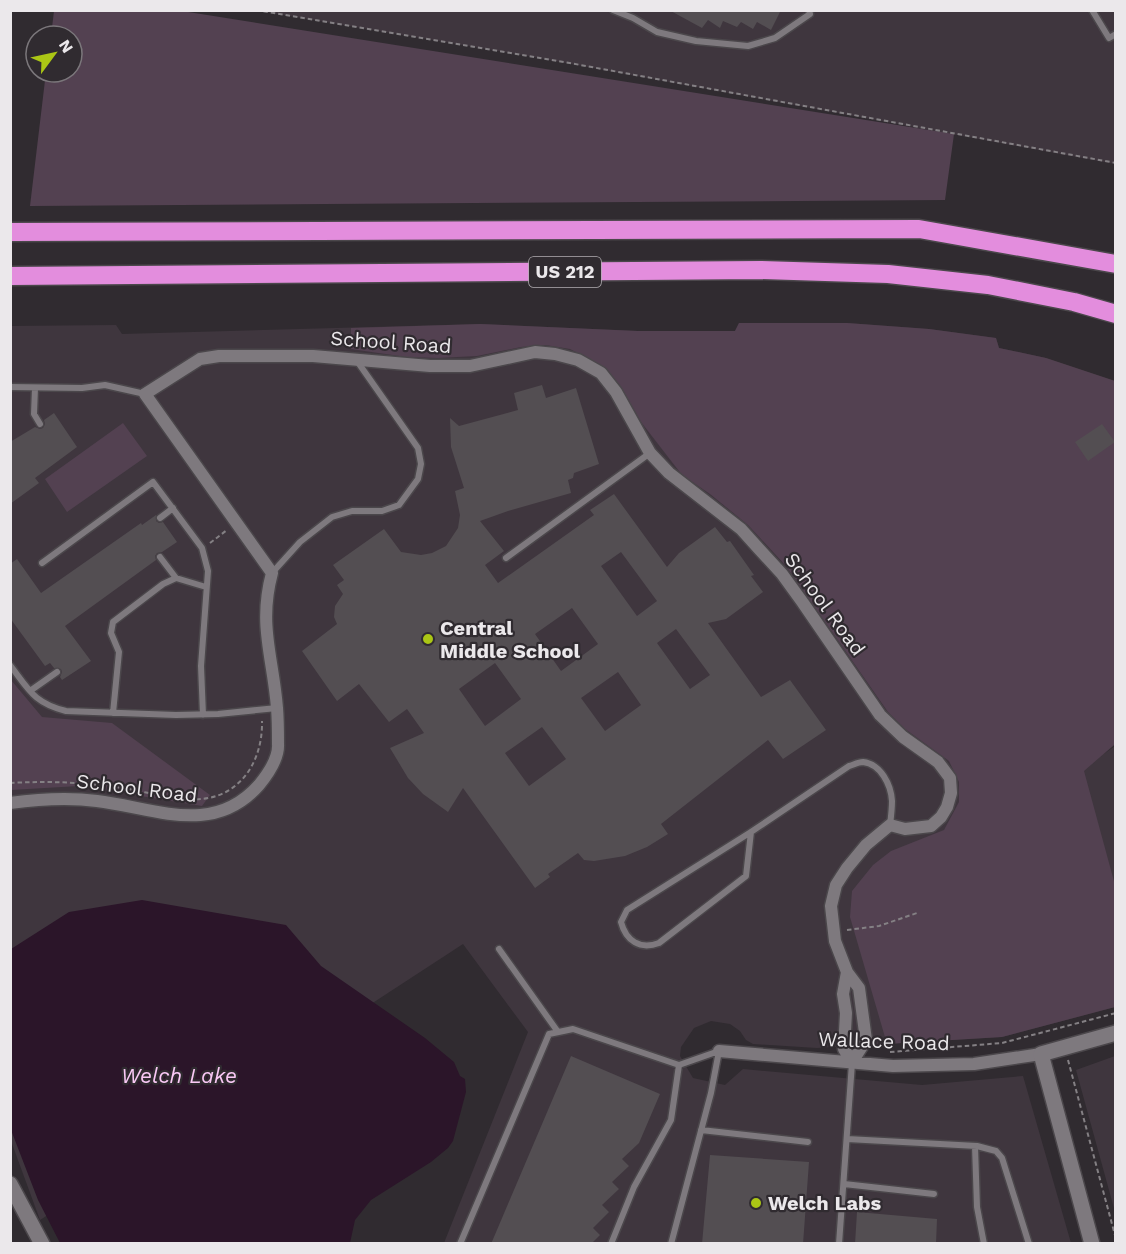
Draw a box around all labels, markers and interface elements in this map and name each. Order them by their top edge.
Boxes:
north arrow [24,24,84,84]
text: N [55,36,77,56]
road number: US 212 [529,257,601,287]
street label: School Road [330,326,452,358]
street label: School Road [780,548,870,660]
place label: Central Middle School [440,616,581,663]
marker: Central Middle School [421,632,435,646]
street label: School Road [75,769,199,807]
street label: Wallace Road [818,1027,950,1055]
water label: Welch Lake [121,1063,237,1088]
place label: Welch Labs [768,1191,882,1215]
marker: Welch Labs [749,1196,763,1210]

